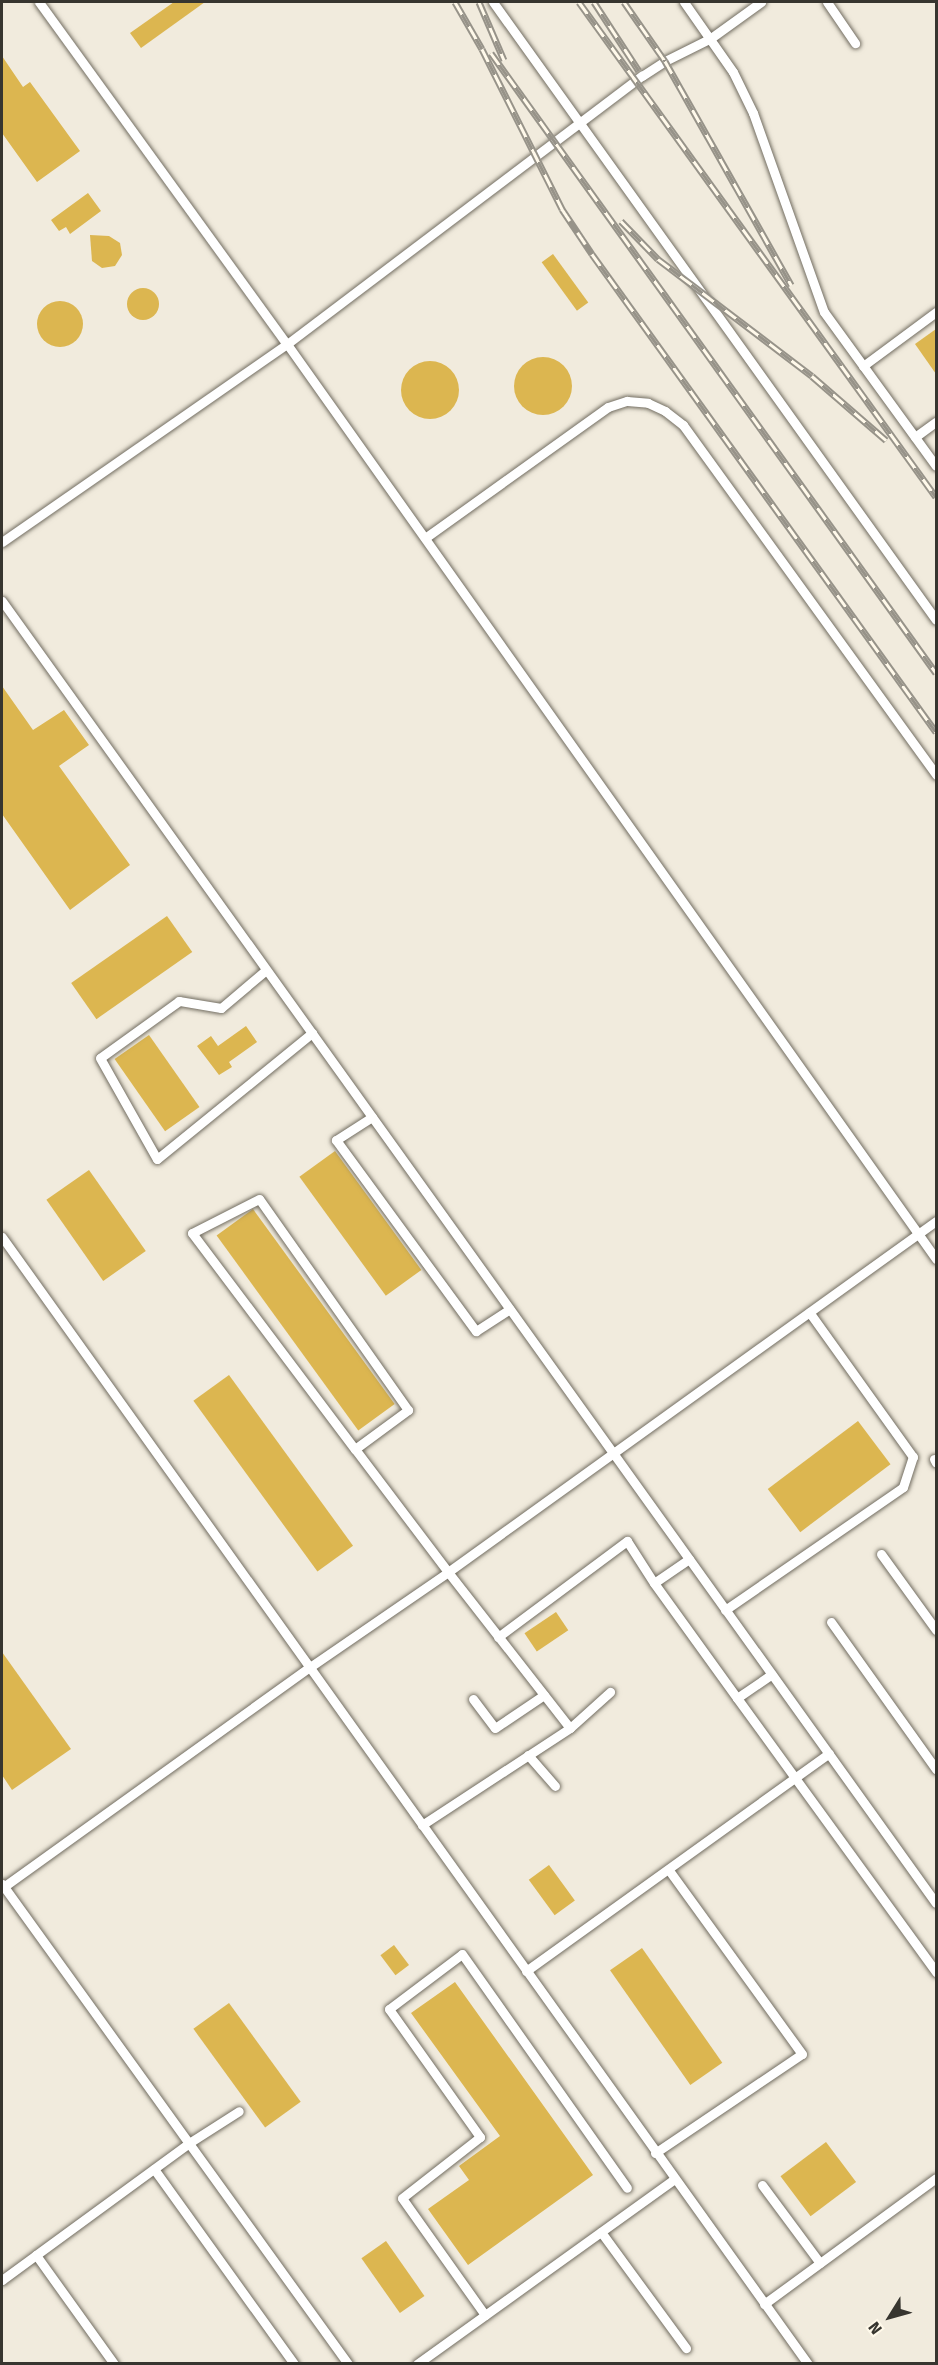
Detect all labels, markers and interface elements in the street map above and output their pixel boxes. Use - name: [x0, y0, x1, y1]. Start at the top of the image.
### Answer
- north arrow: [860, 2287, 920, 2347]
- text: N: [864, 2318, 886, 2338]

